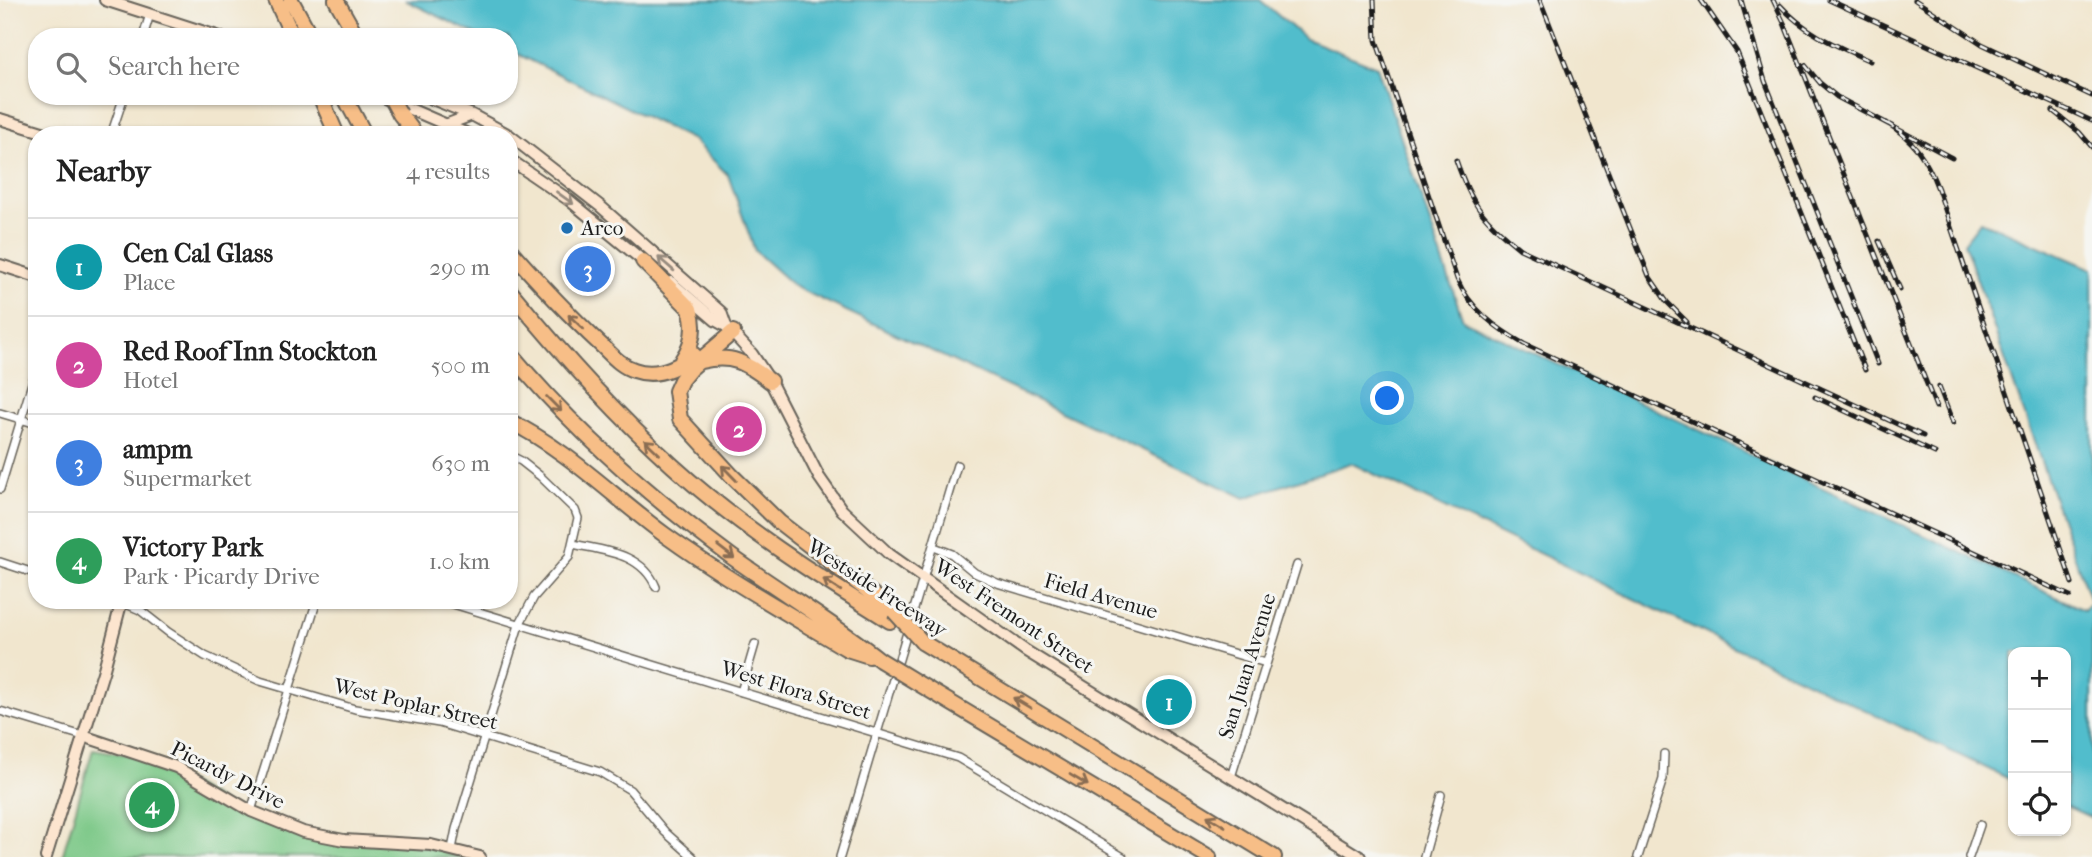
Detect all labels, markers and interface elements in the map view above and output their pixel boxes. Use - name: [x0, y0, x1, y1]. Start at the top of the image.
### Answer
- search box: [28, 28, 518, 105]
- icon: search: [52, 48, 90, 86]
- text: Search here: [108, 51, 240, 82]
- text: Nearby: [56, 154, 151, 189]
- text: 4 results: [406, 158, 490, 185]
- one-way arrow: [555, 191, 574, 205]
- place label: Arco: [580, 216, 623, 240]
- marker: Arco: [559, 220, 575, 236]
- text: Cen Cal Glass: [123, 238, 273, 269]
- pin: 3: [565, 243, 611, 295]
- text: 1: [75, 254, 83, 281]
- text: 290 m: [429, 254, 490, 281]
- one-way arrow: [657, 256, 675, 272]
- text: Place: [123, 269, 175, 296]
- one-way arrow: [568, 313, 585, 330]
- text: Red Roof Inn Stockton: [123, 336, 377, 367]
- text: 2: [73, 352, 85, 379]
- text: 500 m: [431, 352, 490, 379]
- text: Hotel: [123, 367, 178, 394]
- your location: [1370, 381, 1404, 415]
- one-way arrow: [546, 395, 563, 412]
- pin: 2: [716, 403, 762, 455]
- text: ampm: [123, 434, 192, 465]
- one-way arrow: [644, 438, 661, 455]
- text: 3: [74, 450, 84, 477]
- text: 630 m: [431, 450, 490, 477]
- text: Supermarket: [123, 465, 252, 492]
- one-way arrow: [720, 465, 737, 482]
- text: Victory Park: [123, 532, 263, 563]
- street label: Westside Freeway: [802, 533, 952, 643]
- one-way arrow: [716, 545, 735, 559]
- text: 4: [72, 548, 86, 575]
- text: 1.0 km: [429, 548, 490, 575]
- street label: West Fremont Street: [929, 553, 1099, 679]
- text: Park · Picardy Drive: [123, 563, 320, 590]
- street label: Field Avenue: [1041, 568, 1161, 624]
- one-way arrow: [823, 578, 842, 592]
- street label: San Juan Avenue: [1213, 590, 1281, 742]
- map controls: [2008, 647, 2071, 836]
- button: +: [2008, 647, 2071, 710]
- street label: West Flora Street: [717, 655, 874, 724]
- street label: West Poplar Street: [331, 673, 501, 735]
- pin: 1: [1146, 676, 1192, 728]
- one-way arrow: [1012, 696, 1032, 710]
- button: −: [2008, 710, 2071, 773]
- street label: Picardy Drive: [167, 736, 289, 814]
- one-way arrow: [1069, 773, 1089, 787]
- button: locate: [2008, 773, 2071, 836]
- pin: 4: [129, 779, 175, 831]
- one-way arrow: [1207, 814, 1227, 828]

